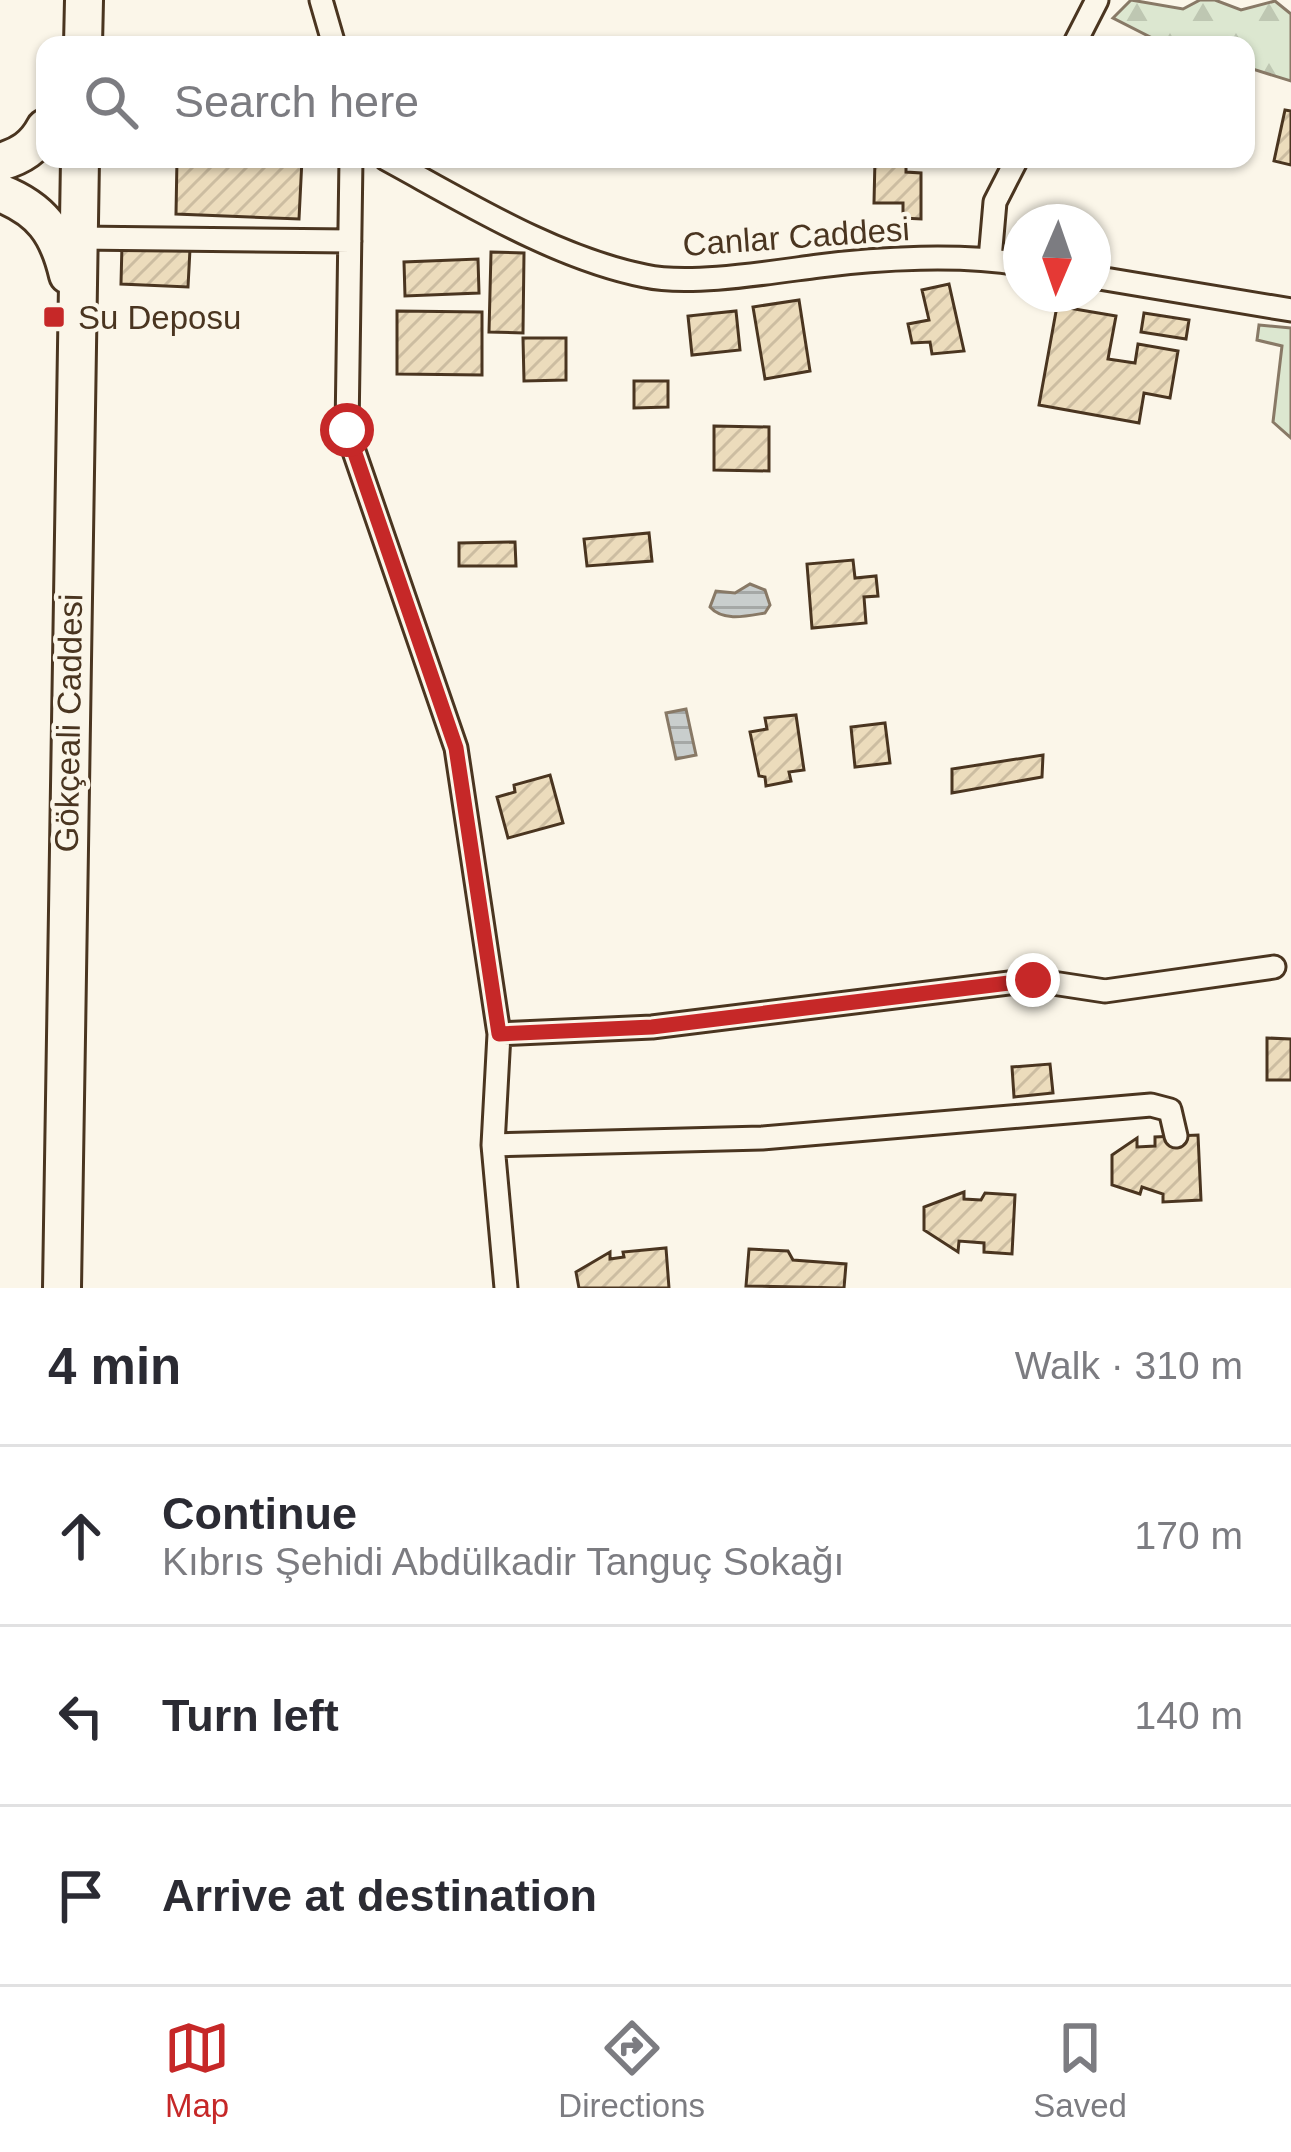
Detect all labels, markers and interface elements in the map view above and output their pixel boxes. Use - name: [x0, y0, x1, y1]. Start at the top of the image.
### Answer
- search box: [36, 36, 1255, 168]
- icon: search: [78, 69, 144, 135]
- text: Search here: [174, 76, 419, 127]
- north arrow: [1003, 204, 1111, 312]
- street label: Canlar Caddesi: [681, 210, 911, 263]
- place label: Su Deposu: [78, 299, 241, 336]
- marker: Su Deposu: [41, 304, 67, 330]
- route start: [320, 403, 374, 457]
- street label: Gökçeali Caddesi: [48, 593, 89, 853]
- route end: [1006, 953, 1060, 1007]
- text: 4 min: [48, 1338, 181, 1395]
- text: Walk · 310 m: [1015, 1344, 1243, 1387]
- text: Continue: [162, 1488, 357, 1539]
- icon: ahead: [48, 1503, 114, 1569]
- text: 170 m: [1135, 1514, 1243, 1557]
- text: Kıbrıs Şehidi Abdülkadir Tanguç Sokağı: [162, 1540, 844, 1583]
- icon: left: [48, 1683, 114, 1749]
- text: Turn left: [162, 1690, 339, 1741]
- text: 140 m: [1135, 1694, 1243, 1737]
- icon: arrive: [48, 1863, 114, 1929]
- text: Arrive at destination: [162, 1870, 597, 1921]
- tab: Map: [164, 2015, 230, 2125]
- tab: Directions: [558, 2015, 705, 2125]
- tab: Saved: [1033, 2015, 1127, 2125]

